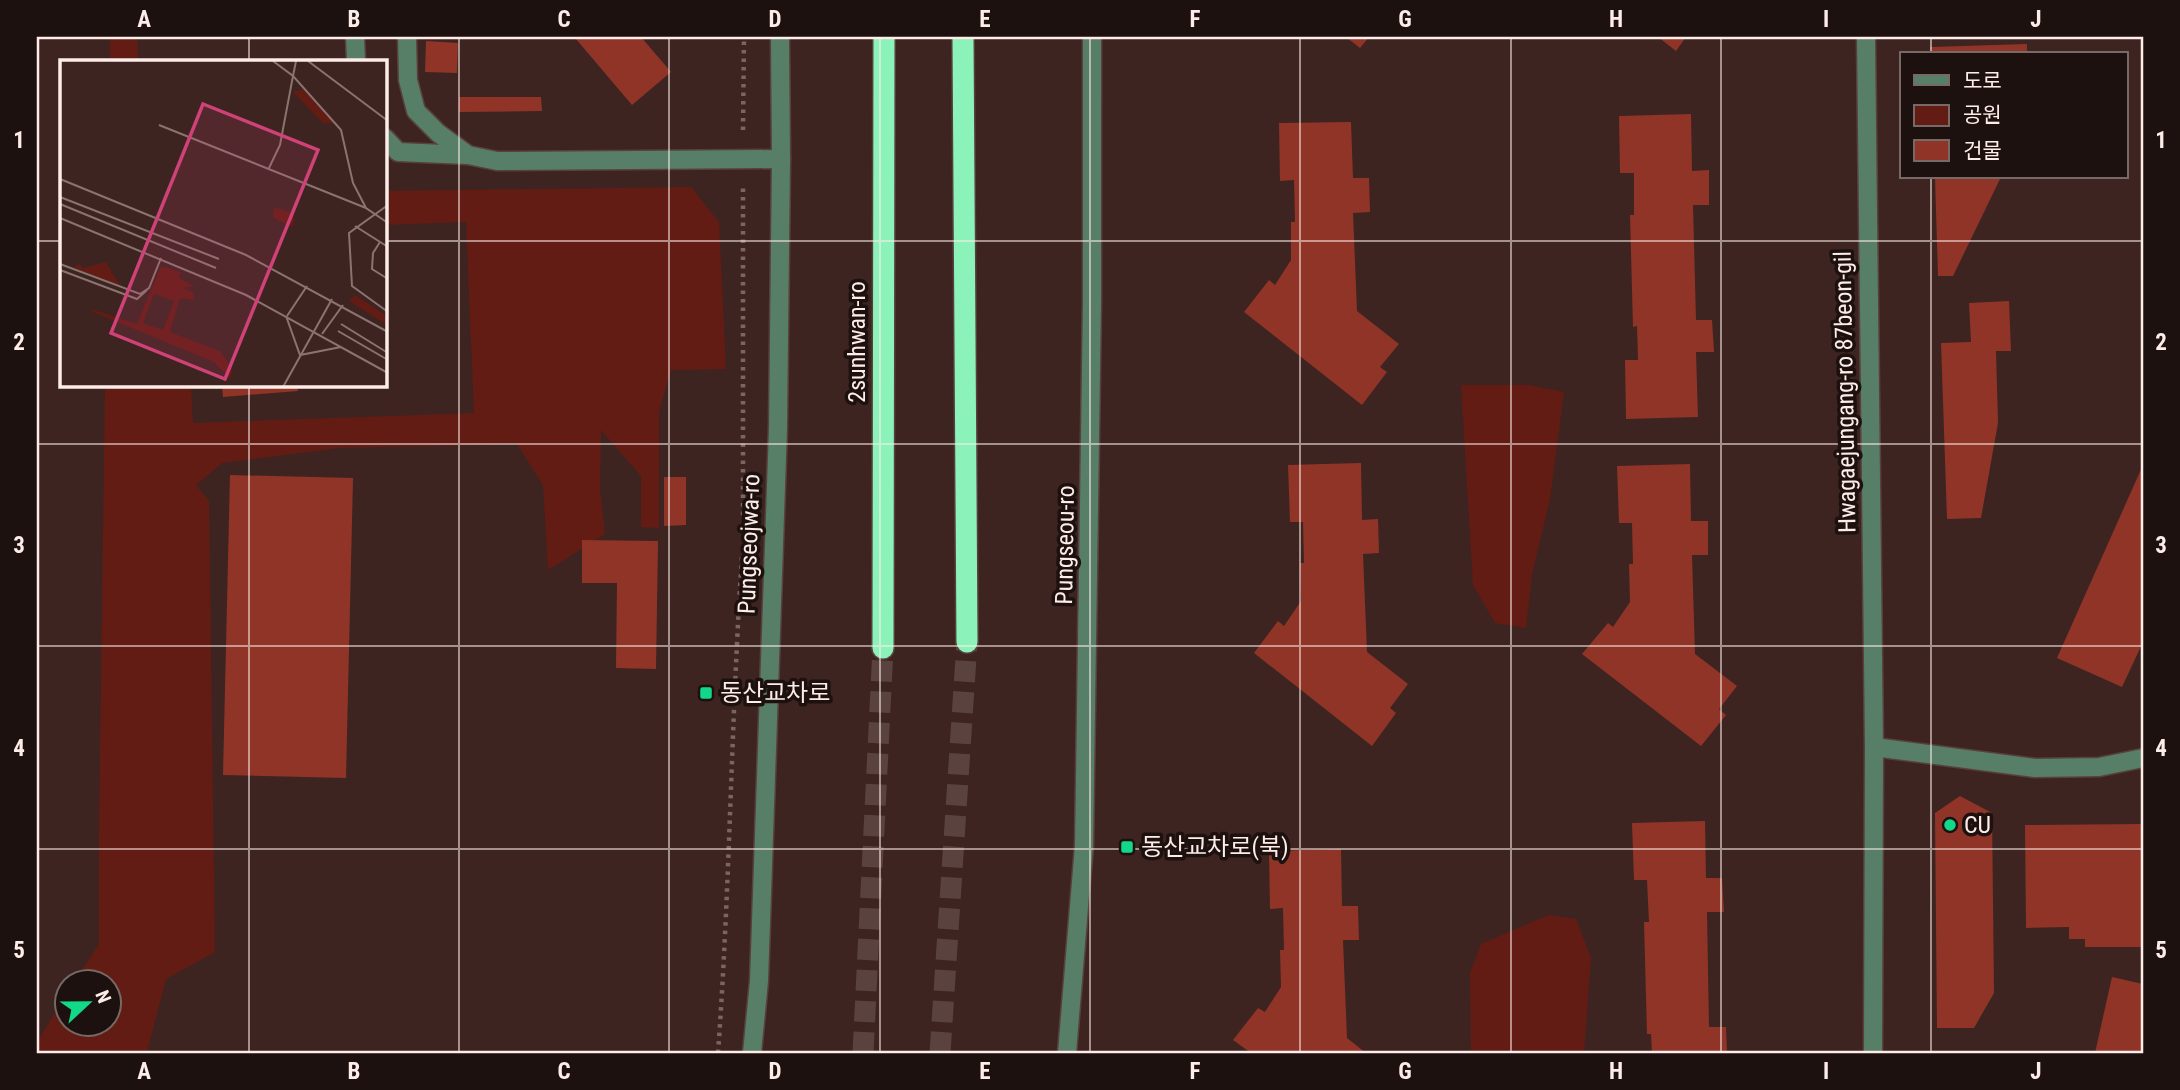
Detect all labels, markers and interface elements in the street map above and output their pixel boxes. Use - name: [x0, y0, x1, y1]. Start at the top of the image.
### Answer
- text: A: [137, 6, 151, 33]
- text: B: [348, 6, 360, 33]
- text: C: [557, 6, 571, 33]
- text: D: [769, 6, 782, 33]
- text: E: [979, 6, 991, 33]
- text: F: [1190, 6, 1201, 33]
- text: G: [1398, 6, 1412, 33]
- text: H: [1609, 6, 1623, 33]
- text: I: [1823, 6, 1829, 33]
- text: J: [2030, 6, 2042, 33]
- legend: [1900, 52, 2128, 178]
- inset map: [60, 60, 387, 387]
- text: 도로: [1963, 69, 2002, 93]
- text: 공원: [1963, 103, 2002, 127]
- text: 1: [13, 127, 25, 154]
- text: 1: [2155, 127, 2167, 154]
- text: 건물: [1963, 139, 2002, 163]
- street label: Hwagaejungang-ro 87beon-gil: [1829, 251, 1861, 533]
- street label: 2sunhwan-ro: [843, 281, 871, 403]
- text: 2: [13, 329, 25, 356]
- text: 2: [2155, 329, 2167, 356]
- street label: Pungseojwa-ro: [733, 473, 765, 615]
- street label: Pungseou-ro: [1050, 485, 1080, 605]
- text: 3: [13, 532, 25, 559]
- text: 3: [2155, 532, 2167, 559]
- place label: 동산교차로: [720, 679, 830, 707]
- marker: 동산교차로: [698, 685, 714, 701]
- text: 4: [13, 735, 25, 762]
- text: 4: [2155, 735, 2167, 762]
- place label: CU: [1964, 811, 1991, 839]
- marker: CU: [1942, 817, 1958, 833]
- place label: 동산교차로(북): [1141, 833, 1289, 861]
- marker: 동산교차로(북): [1119, 839, 1135, 855]
- text: 5: [13, 937, 25, 964]
- text: 5: [2155, 937, 2167, 964]
- north arrow: [52, 968, 122, 1038]
- text: N: [90, 987, 116, 1007]
- text: A: [137, 1058, 151, 1085]
- text: B: [348, 1058, 360, 1085]
- text: C: [557, 1058, 571, 1085]
- text: D: [769, 1058, 782, 1085]
- text: E: [979, 1058, 991, 1085]
- text: F: [1190, 1058, 1201, 1085]
- text: G: [1398, 1058, 1412, 1085]
- text: H: [1609, 1058, 1623, 1085]
- text: I: [1823, 1058, 1829, 1085]
- text: J: [2030, 1058, 2042, 1085]

